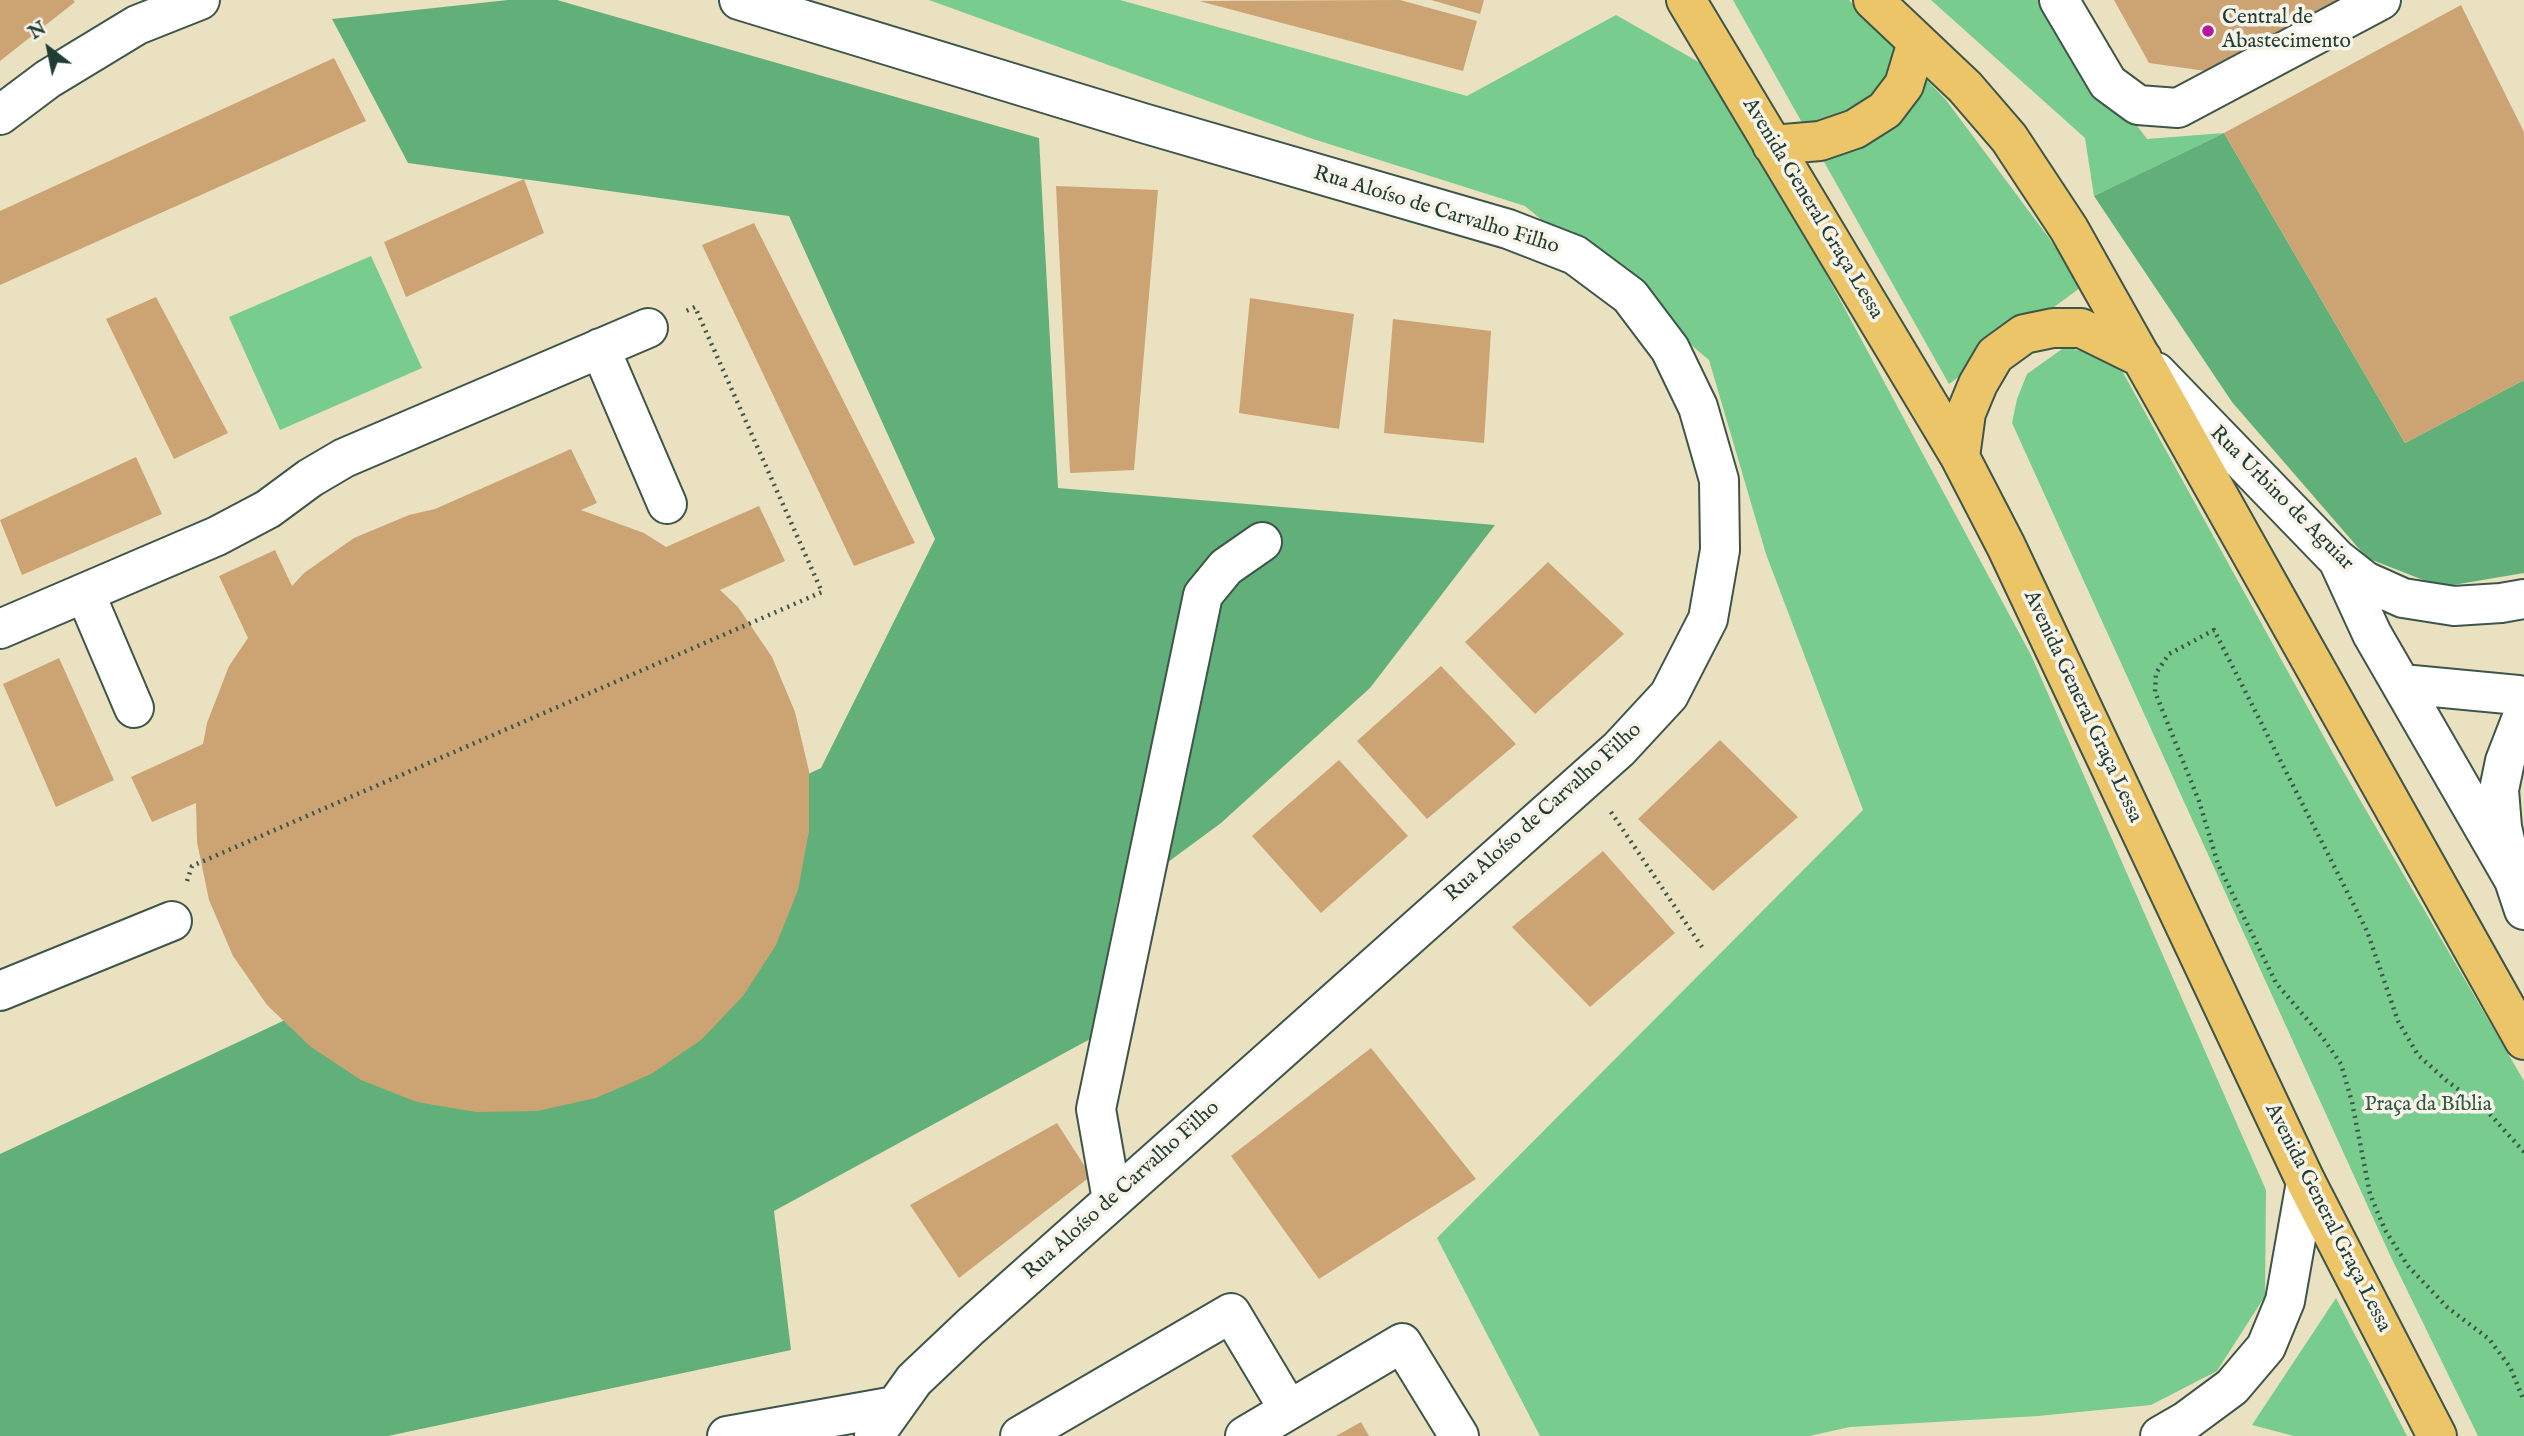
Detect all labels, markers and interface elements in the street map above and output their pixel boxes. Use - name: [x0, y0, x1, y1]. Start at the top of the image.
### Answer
- place label: Central de Abastecimento: [2222, 6, 2351, 56]
- north arrow: [14, 14, 84, 84]
- text: N: [25, 17, 51, 46]
- marker: Central de Abastecimento: [2200, 23, 2216, 39]
- street label: Avenida General Graça Lessa: [1736, 94, 1888, 324]
- street label: Rua Aloíso de Carvalho Filho: [1310, 162, 1562, 260]
- street label: Rua Urbino de Aguiar: [2204, 422, 2358, 576]
- street label: Avenida General Graça Lessa: [2017, 587, 2147, 827]
- street label: Rua Aloíso de Carvalho Filho: [1441, 718, 1647, 908]
- park label: Praça da Bíblia: [2364, 1093, 2492, 1119]
- street label: Rua Aloíso de Carvalho Filho: [1019, 1096, 1225, 1286]
- street label: Avenida General Graça Lessa: [2258, 1099, 2396, 1337]

